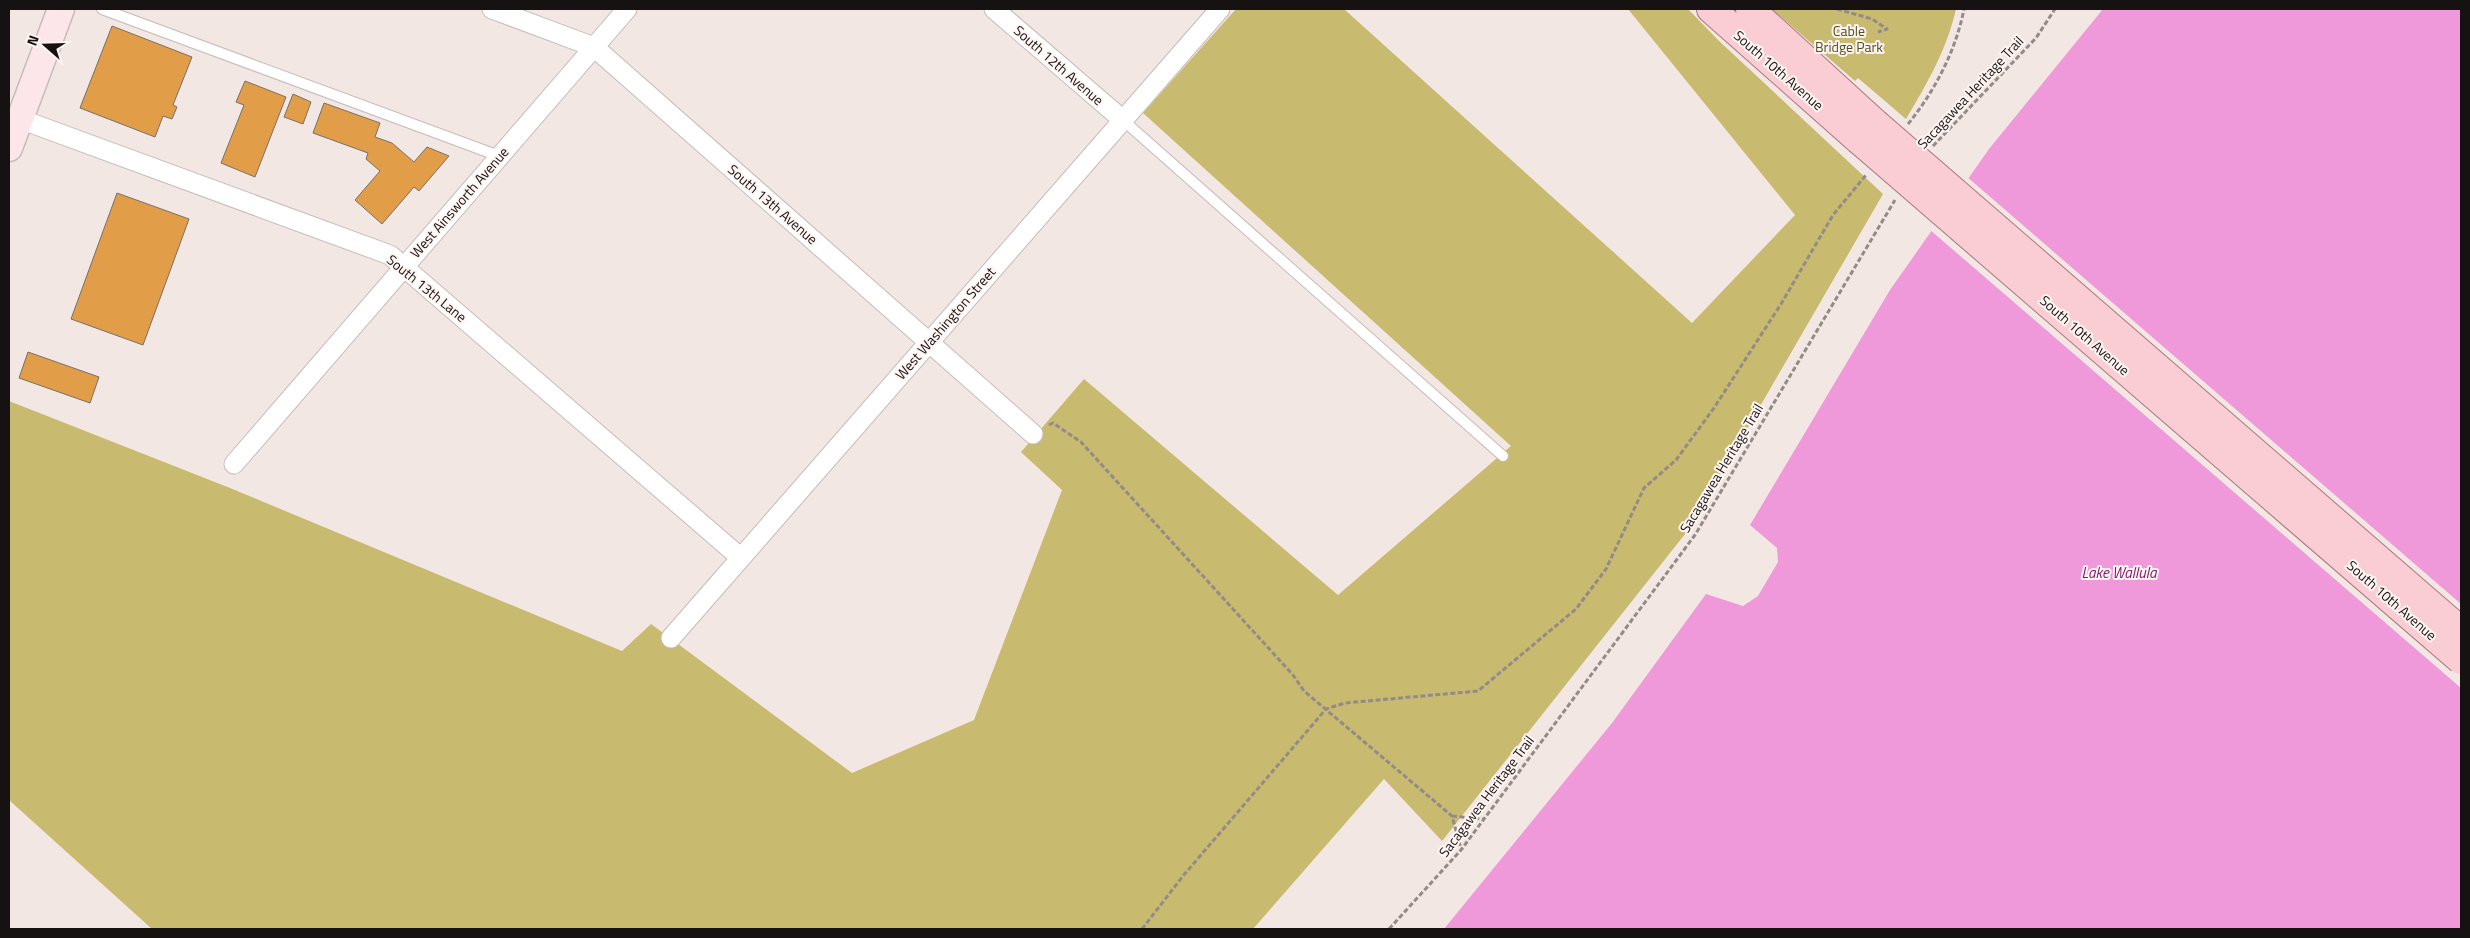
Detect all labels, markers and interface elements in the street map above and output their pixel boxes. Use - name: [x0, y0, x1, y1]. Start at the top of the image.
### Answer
- north arrow: [20, 20, 70, 70]
- street label: South 12th Avenue: [1009, 20, 1109, 110]
- park label: Cable Bridge Park: [1815, 20, 1883, 57]
- street label: South 10th Avenue: [1729, 25, 1829, 115]
- street label: Sacagawea Heritage Trail: [1912, 31, 2028, 153]
- text: N: [21, 32, 44, 49]
- street label: West Ainsworth Avenue: [405, 142, 513, 262]
- street label: South 13th Avenue: [723, 159, 823, 249]
- street label: South 13th Lane: [383, 249, 471, 327]
- street label: West Washington Street: [890, 262, 1000, 384]
- street label: South 10th Avenue: [2035, 290, 2135, 380]
- street label: Sacagawea Heritage Trail: [1674, 399, 1768, 537]
- street label: South 10th Avenue: [2342, 555, 2442, 645]
- water label: Lake Wallula: [2082, 561, 2158, 584]
- street label: Sacagawea Heritage Trail: [1433, 731, 1539, 861]

